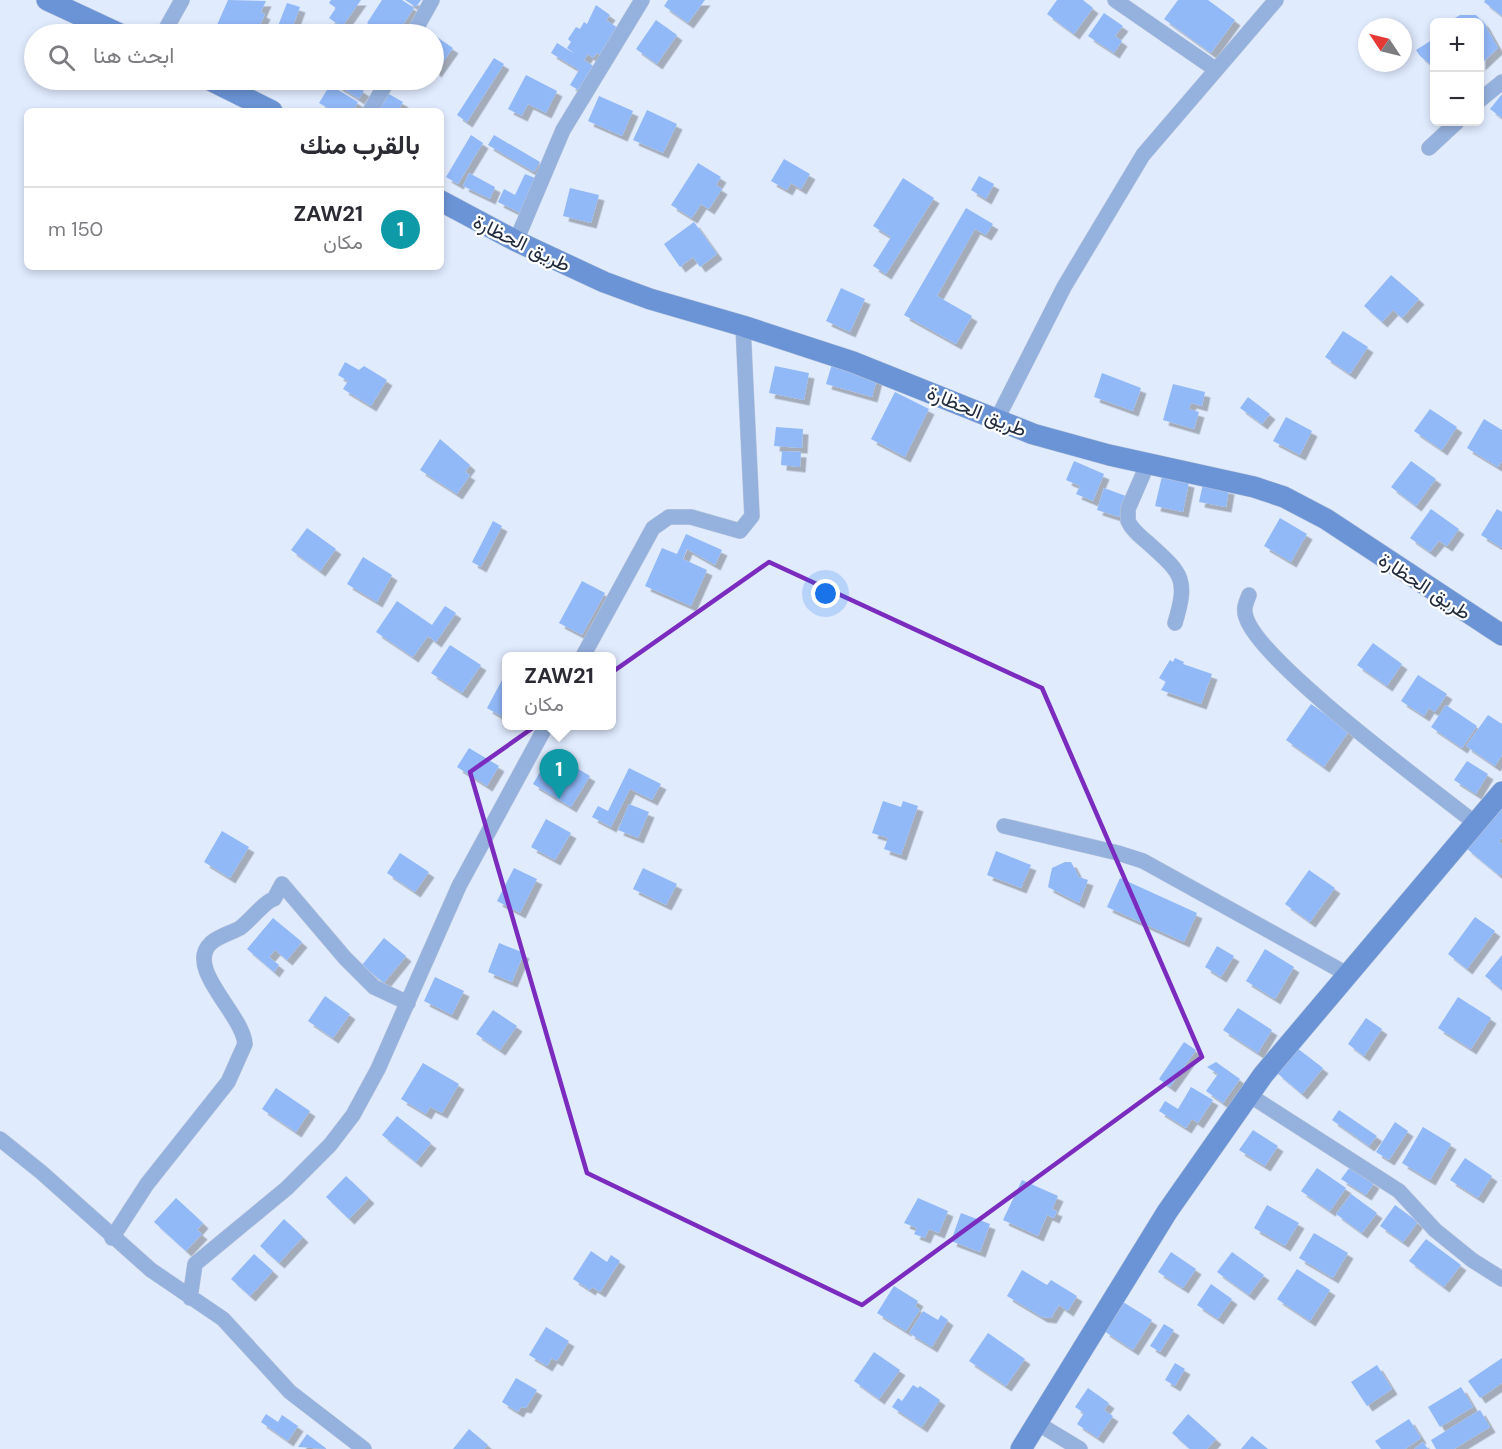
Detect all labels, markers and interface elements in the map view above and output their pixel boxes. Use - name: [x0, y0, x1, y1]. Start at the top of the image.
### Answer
- north arrow: [1358, 18, 1412, 72]
- map controls: [1430, 18, 1484, 126]
- button: +: [1430, 18, 1484, 72]
- search box: [24, 24, 444, 90]
- icon: search: [45, 41, 78, 74]
- text: ابحث هنا: [93, 41, 174, 70]
- button: −: [1430, 72, 1484, 126]
- text: بالقرب منك: [300, 128, 420, 162]
- text: ZAW21: [293, 199, 363, 228]
- street label: طريق الحظارة: [469, 208, 575, 278]
- text: 150 m: [48, 216, 103, 242]
- text: 1: [397, 216, 404, 242]
- text: مكان: [323, 229, 363, 255]
- street label: طريق الحظارة: [923, 379, 1031, 443]
- street label: طريق الحظارة: [1374, 546, 1476, 626]
- your location: [811, 579, 840, 608]
- popup: [502, 652, 616, 730]
- text: ZAW21: [524, 661, 594, 690]
- text: مكان: [524, 691, 564, 717]
- pin: 1: [540, 750, 578, 799]

